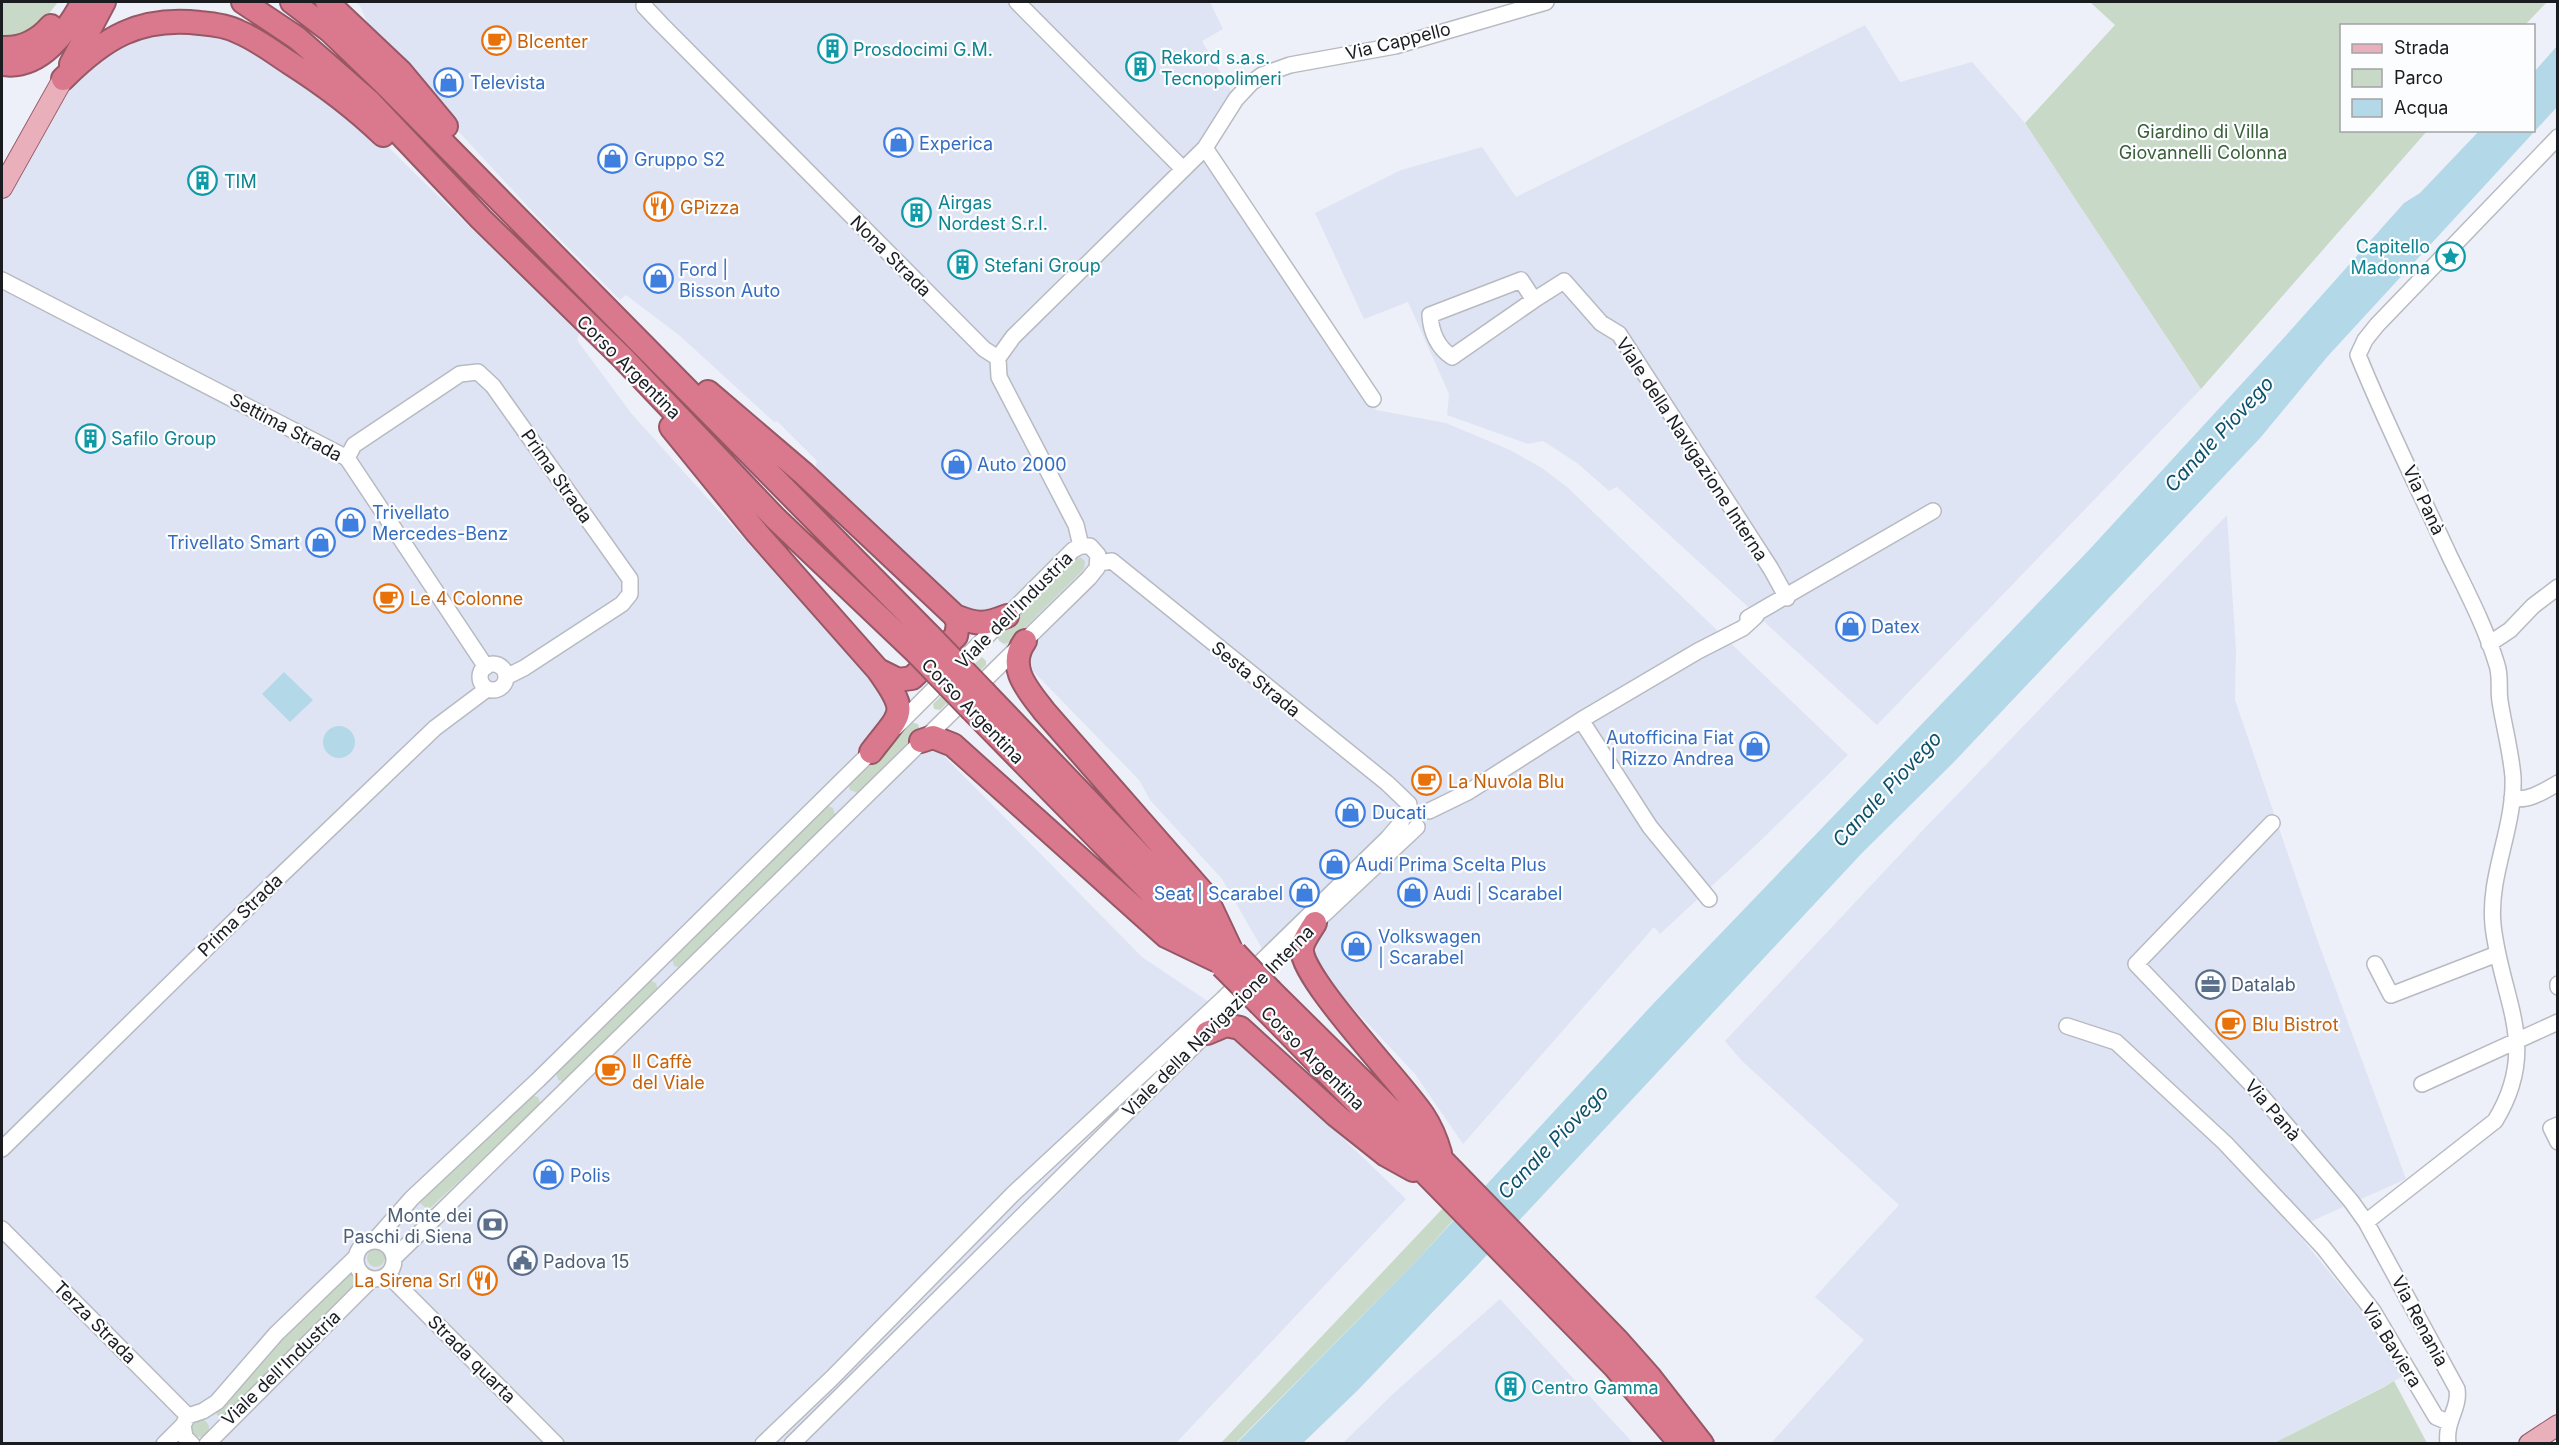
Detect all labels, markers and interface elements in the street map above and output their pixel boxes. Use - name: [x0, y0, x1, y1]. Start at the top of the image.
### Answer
- street label: Via Cappello: [1343, 18, 1453, 64]
- legend: [2340, 24, 2535, 132]
- cafe icon: BIcenter: [480, 25, 512, 57]
- place label: BIcenter: [517, 31, 588, 52]
- building icon: Prosdocimi G.M.: [816, 33, 848, 65]
- text: Strada: [2394, 37, 2449, 58]
- place label: Prosdocimi G.M.: [853, 39, 993, 60]
- place label: Rekord s.a.s. Tecnopolimeri: [1161, 47, 1282, 89]
- building icon: Rekord s.a.s. Tecnopolimeri: [1124, 51, 1156, 83]
- shop icon: Televista: [433, 66, 465, 98]
- text: Parco: [2394, 67, 2443, 88]
- place label: Televista: [470, 72, 545, 93]
- text: Acqua: [2394, 97, 2448, 118]
- park label: Giardino di Villa Giovannelli Colonna: [2119, 121, 2287, 163]
- shop icon: Experica: [882, 127, 914, 159]
- place label: Experica: [919, 133, 993, 154]
- shop icon: Gruppo S2: [597, 143, 629, 175]
- place label: Gruppo S2: [634, 149, 725, 170]
- building icon: TIM: [187, 165, 219, 197]
- place label: TIM: [224, 171, 257, 192]
- restaurant icon: GPizza: [643, 191, 675, 223]
- place label: Airgas Nordest S.r.l.: [938, 192, 1048, 234]
- building icon: Airgas Nordest S.r.l.: [901, 196, 933, 228]
- place label: GPizza: [680, 197, 739, 218]
- street label: Nona Strada: [846, 211, 936, 301]
- place label: Capitello Madonna: [2350, 236, 2430, 278]
- place icon: Capitello Madonna: [2435, 240, 2467, 272]
- building icon: Stefani Group: [947, 249, 979, 281]
- place label: Stefani Group: [984, 255, 1101, 276]
- place label: Ford | Bisson Auto: [679, 258, 780, 301]
- shop icon: Ford | Bisson Auto: [642, 263, 674, 295]
- street label: Corso Argentina: [573, 311, 685, 423]
- street label: Viale della Navigazione Interna: [1612, 333, 1772, 565]
- water label: Canale Piovego: [2159, 371, 2279, 497]
- street label: Settima Strada: [226, 389, 346, 465]
- building icon: Safilo Group: [74, 422, 106, 454]
- street label: Prima Strada: [517, 425, 597, 527]
- place label: Safilo Group: [111, 428, 216, 449]
- shop icon: Auto 2000: [940, 448, 972, 480]
- place label: Auto 2000: [977, 454, 1067, 475]
- street label: Via Panà: [2399, 462, 2449, 538]
- place label: Trivellato Mercedes-Benz: [372, 502, 508, 544]
- shop icon: Trivellato Mercedes-Benz: [335, 506, 367, 538]
- shop icon: Trivellato Smart: [305, 526, 337, 558]
- place label: Trivellato Smart: [167, 532, 300, 553]
- street label: Viale dell'Industria: [951, 547, 1077, 673]
- cafe icon: Le 4 Colonne: [373, 582, 405, 614]
- place label: Le 4 Colonne: [410, 588, 523, 609]
- shop icon: Datex: [1834, 610, 1866, 642]
- place label: Datex: [1871, 616, 1920, 637]
- street label: Sesta Strada: [1207, 637, 1305, 721]
- street label: Corso Argentina: [917, 654, 1029, 768]
- water label: Canale Piovego: [1827, 726, 1947, 852]
- place label: Autofficina Fiat | Rizzo Andrea: [1606, 727, 1734, 769]
- shop icon: Autofficina Fiat | Rizzo Andrea: [1739, 731, 1771, 763]
- cafe icon: La Nuvola Blu: [1411, 765, 1443, 797]
- place label: La Nuvola Blu: [1448, 771, 1564, 792]
- shop icon: Ducati: [1335, 796, 1367, 828]
- place label: Ducati: [1372, 802, 1426, 823]
- shop icon: Audi Prima Scelta Plus: [1318, 848, 1350, 880]
- place label: Audi Prima Scelta Plus: [1355, 854, 1546, 875]
- street label: Prima Strada: [193, 869, 287, 961]
- shop icon: Seat | Scarabel: [1288, 877, 1320, 909]
- shop icon: Audi | Scarabel: [1396, 877, 1428, 909]
- place label: Seat | Scarabel: [1154, 882, 1283, 904]
- place label: Audi | Scarabel: [1433, 882, 1562, 904]
- street label: Viale della Navigazione Interna: [1118, 921, 1318, 1121]
- place label: Volkswagen | Scarabel: [1378, 926, 1481, 968]
- shop icon: Volkswagen | Scarabel: [1341, 930, 1373, 962]
- office icon: Datalab: [2194, 968, 2226, 1000]
- place label: Datalab: [2231, 974, 2296, 995]
- street label: Corso Argentina: [1257, 1002, 1369, 1114]
- cafe icon: Blu Bistrot: [2215, 1008, 2247, 1040]
- place label: Blu Bistrot: [2252, 1014, 2339, 1035]
- place label: Il Caffè del Viale: [632, 1051, 705, 1093]
- cafe icon: Il Caffè del Viale: [595, 1055, 627, 1087]
- street label: Via Panà: [2241, 1075, 2305, 1145]
- water label: Canale Piovego: [1493, 1080, 1613, 1204]
- shop icon: Polis: [533, 1159, 565, 1191]
- place label: Polis: [570, 1165, 610, 1186]
- place label: Monte dei Paschi di Siena: [343, 1205, 472, 1247]
- bank icon: Monte dei Paschi di Siena: [477, 1209, 509, 1241]
- public building icon: Padova 15: [506, 1245, 538, 1277]
- place label: Padova 15: [543, 1251, 630, 1272]
- restaurant icon: La Sirena Srl: [466, 1264, 498, 1296]
- place label: La Sirena Srl: [354, 1270, 461, 1291]
- street label: Via Renania: [2387, 1272, 2453, 1370]
- street label: Terza Strada: [49, 1276, 141, 1368]
- street label: Via Baviera: [2358, 1299, 2426, 1391]
- street label: Viale dell'Industria: [217, 1306, 345, 1430]
- street label: Strada quarta: [424, 1311, 520, 1407]
- building icon: Centro Gamma: [1494, 1371, 1526, 1403]
- place label: Centro Gamma: [1531, 1377, 1659, 1398]

